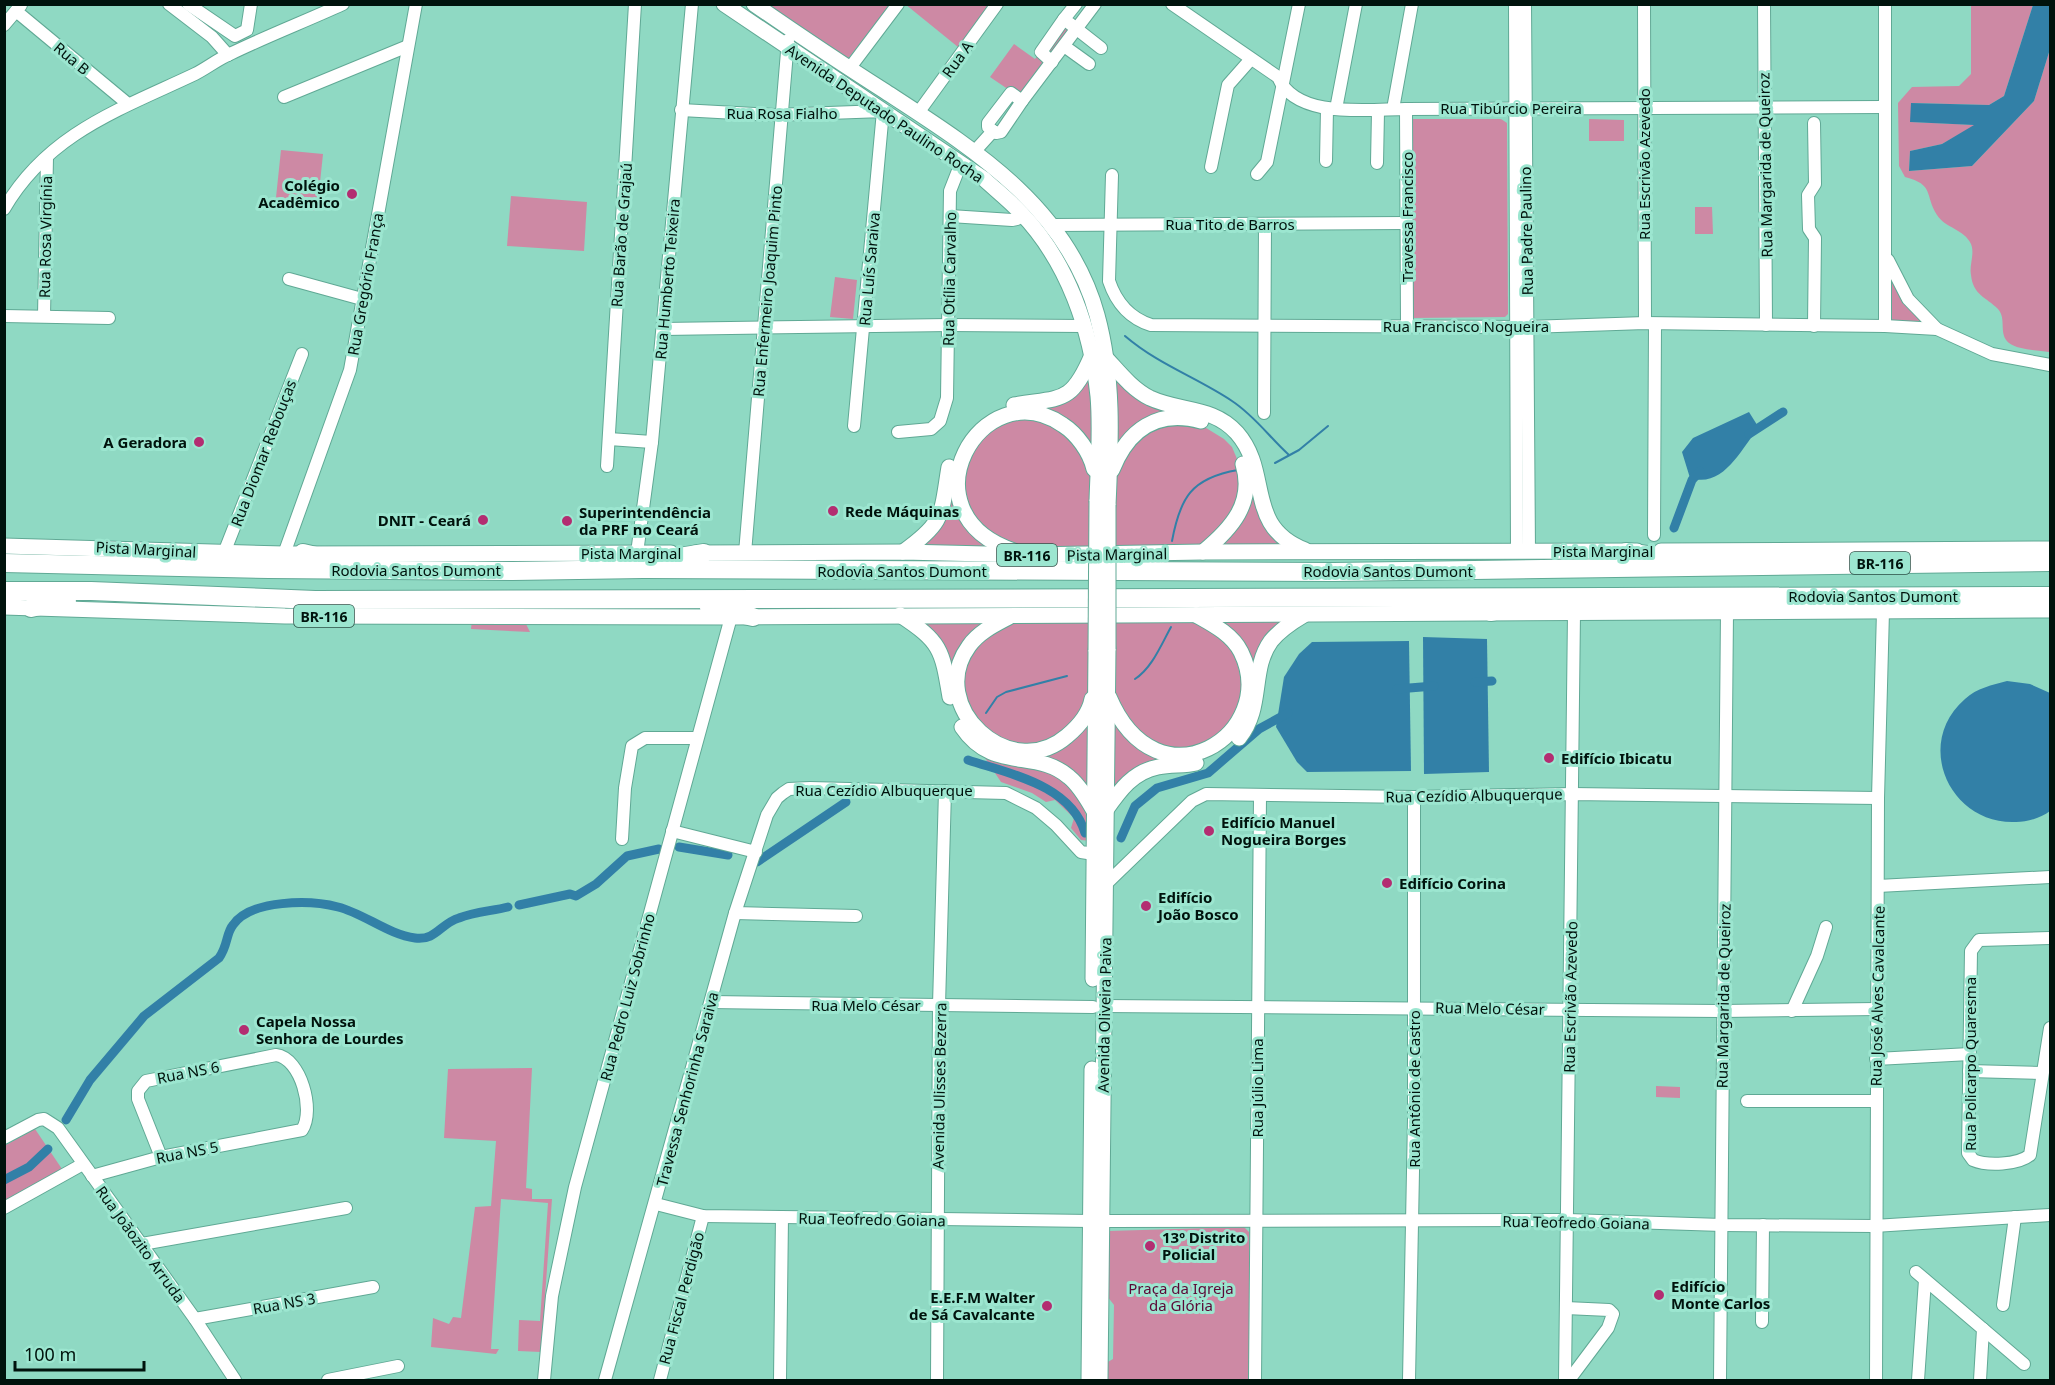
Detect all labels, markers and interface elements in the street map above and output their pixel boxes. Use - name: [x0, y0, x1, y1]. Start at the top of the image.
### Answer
- street label: Rua A: [937, 36, 977, 81]
- street label: Rua B: [50, 37, 94, 79]
- street label: Avenida Deputado Paulino Rocha: [782, 39, 988, 187]
- street label: Rua Margarida de Queiroz: [1753, 72, 1777, 258]
- street label: Rua Escrivão Azevedo: [1634, 88, 1654, 240]
- street label: Rua Tibúrcio Pereira: [1440, 98, 1582, 118]
- street label: Rua Rosa Fialho: [726, 103, 838, 123]
- street label: Travessa Francisco: [1397, 152, 1417, 282]
- street label: Rua Barão de Grajaú: [606, 162, 636, 308]
- street label: Rua Padre Paulino: [1515, 166, 1537, 296]
- place label: Colégio Acadêmico: [258, 175, 340, 212]
- street label: Rua Rosa Virgínia: [34, 176, 56, 298]
- street label: Rua Enfermeiro Joaquim Pinto: [748, 184, 786, 398]
- marker: Colégio Acadêmico: [345, 187, 359, 201]
- street label: Rua Humberto Teixeira: [650, 198, 684, 360]
- street label: Rua Gregório França: [343, 211, 387, 357]
- street label: Rua Luís Saraiva: [854, 211, 884, 327]
- street label: Rua Otília Carvalho: [938, 212, 960, 346]
- street label: Rua Tito de Barros: [1165, 214, 1295, 234]
- street label: Rua Francisco Nogueira: [1383, 316, 1549, 336]
- street label: Rua Diomar Rebouças: [226, 377, 300, 529]
- place label: A Geradora: [103, 432, 187, 452]
- marker: A Geradora: [192, 435, 206, 449]
- place label: Rede Máquinas: [845, 501, 959, 521]
- place label: Superintendência da PRF no Ceará: [579, 502, 711, 539]
- marker: Rede Máquinas: [826, 504, 840, 518]
- place label: DNIT - Ceará: [378, 510, 471, 530]
- marker: DNIT - Ceará: [476, 513, 490, 527]
- marker: Superintendência da PRF no Ceará: [560, 514, 574, 528]
- street label: Pista Marginal: [95, 536, 197, 562]
- street label: Pista Marginal: [1553, 541, 1653, 561]
- street label: Pista Marginal: [581, 543, 681, 563]
- street label: Pista Marginal: [1067, 543, 1167, 565]
- road number: BR-116: [997, 544, 1057, 566]
- road number: BR-116: [1850, 552, 1910, 574]
- street label: Rodovia Santos Dumont: [331, 560, 501, 580]
- street label: Rodovia Santos Dumont: [817, 561, 987, 581]
- street label: Rodovia Santos Dumont: [1303, 561, 1473, 581]
- street label: Rodovia Santos Dumont: [1788, 586, 1958, 606]
- road number: BR-116: [294, 605, 354, 627]
- place label: Edifício Ibicatu: [1561, 748, 1672, 768]
- marker: Edifício Ibicatu: [1542, 751, 1556, 765]
- street label: Rua Cezídio Albuquerque: [795, 780, 973, 800]
- street label: Rua Cezídio Albuquerque: [1385, 783, 1563, 807]
- place label: Edifício Manuel Nogueira Borges: [1221, 812, 1346, 849]
- marker: Edifício Manuel Nogueira Borges: [1202, 824, 1216, 838]
- place label: Edifício Corina: [1399, 873, 1506, 893]
- marker: Edifício Corina: [1380, 876, 1394, 890]
- place label: Edifício João Bosco: [1156, 887, 1239, 924]
- marker: Edifício João Bosco: [1139, 899, 1153, 913]
- street label: Rua Margarida de Queiroz: [1711, 903, 1735, 1089]
- street label: Rua José Alves Cavalcante: [1865, 905, 1889, 1087]
- street label: Rua Pedro Luiz Sobrinho: [595, 911, 659, 1083]
- street label: Rua Escrivão Azevedo: [1559, 921, 1581, 1073]
- street label: Avenida Oliveira Paiva: [1093, 937, 1115, 1093]
- street label: Rua Policarpo Quaresma: [1960, 977, 1980, 1151]
- street label: Travessa Senhorinha Saraiva: [651, 989, 723, 1189]
- street label: Rua Melo César: [811, 995, 921, 1015]
- street label: Rua Melo César: [1435, 997, 1545, 1019]
- street label: Avenida Ulisses Bezerra: [928, 1002, 950, 1170]
- street label: Rua Antônio de Castro: [1404, 1010, 1424, 1168]
- place label: Capela Nossa Senhora de Lourdes: [256, 1011, 404, 1048]
- marker: Capela Nossa Senhora de Lourdes: [237, 1023, 251, 1037]
- street label: Rua Júlio Lima: [1247, 1038, 1267, 1138]
- street label: Rua NS 6: [155, 1056, 221, 1088]
- street label: Rua NS 5: [154, 1136, 220, 1168]
- street label: Rua Joãozito Arruda: [92, 1182, 190, 1306]
- street label: Rua Teofredo Goiana: [798, 1208, 946, 1230]
- street label: Rua Teofredo Goiana: [1502, 1211, 1650, 1233]
- place label: 13º Distrito Policial: [1162, 1227, 1245, 1264]
- street label: Rua Fiscal Perdigão: [654, 1230, 708, 1366]
- marker: 13º Distrito Policial: [1143, 1239, 1157, 1253]
- place label: Edifício Monte Carlos: [1671, 1276, 1770, 1313]
- park label: Praça da Igreja da Glória: [1128, 1278, 1234, 1315]
- place label: E.E.F.M Walter de Sá Cavalcante: [909, 1287, 1035, 1324]
- street label: Rua NS 3: [251, 1288, 317, 1318]
- marker: Edifício Monte Carlos: [1652, 1288, 1666, 1302]
- marker: E.E.F.M Walter de Sá Cavalcante: [1040, 1299, 1054, 1313]
- scale bar: [15, 1334, 144, 1372]
- text: 100 m: [24, 1342, 76, 1366]

